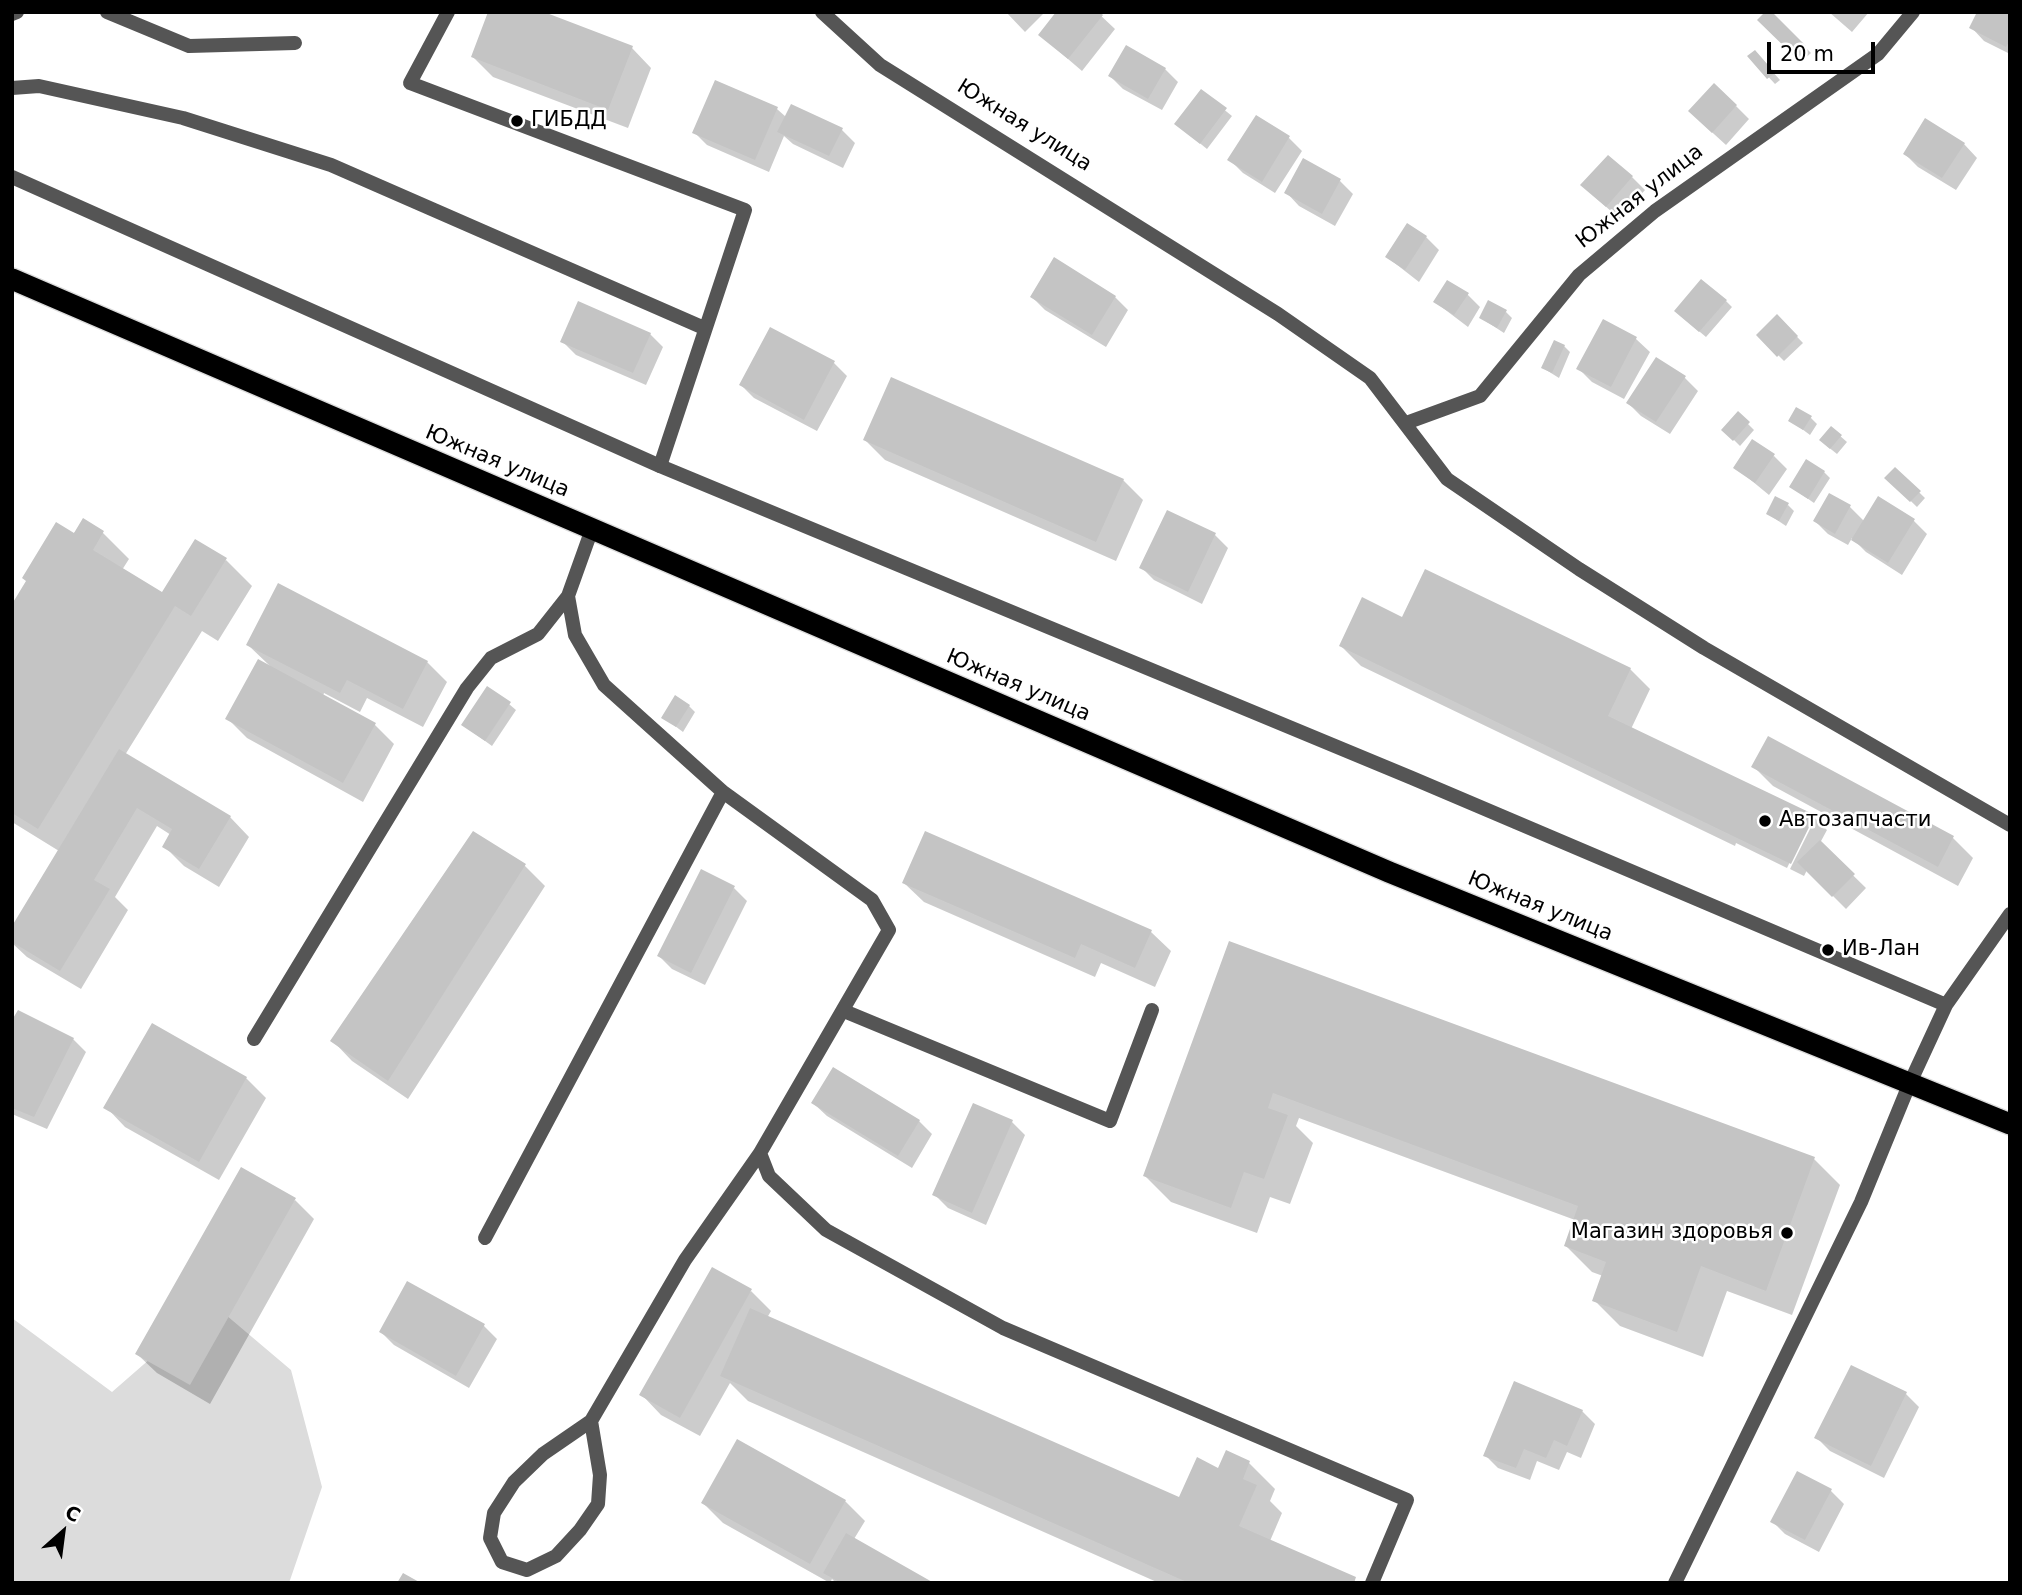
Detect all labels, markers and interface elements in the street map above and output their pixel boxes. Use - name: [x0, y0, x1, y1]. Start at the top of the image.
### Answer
- scale bar: [1770, 28, 1878, 72]
- text: 20 m: [1780, 42, 1834, 66]
- street label: Южная улица: [952, 74, 1096, 178]
- place label: ГИБДД: [531, 108, 607, 134]
- marker: ГИБДД: [509, 113, 525, 129]
- street label: Южная улица: [1572, 140, 1708, 254]
- street label: Южная улица: [421, 420, 573, 504]
- street label: Южная улица: [942, 644, 1094, 728]
- place label: Автозапчасти: [1779, 808, 1931, 834]
- marker: Автозапчасти: [1757, 813, 1773, 829]
- street label: Южная улица: [1464, 866, 1616, 948]
- place label: Ив-Лан: [1842, 937, 1920, 963]
- marker: Ив-Лан: [1820, 942, 1836, 958]
- place label: Магазин здоровья: [1571, 1220, 1773, 1246]
- marker: Магазин здоровья: [1779, 1225, 1795, 1241]
- north arrow: [28, 1497, 98, 1567]
- text: С: [62, 1500, 84, 1526]

